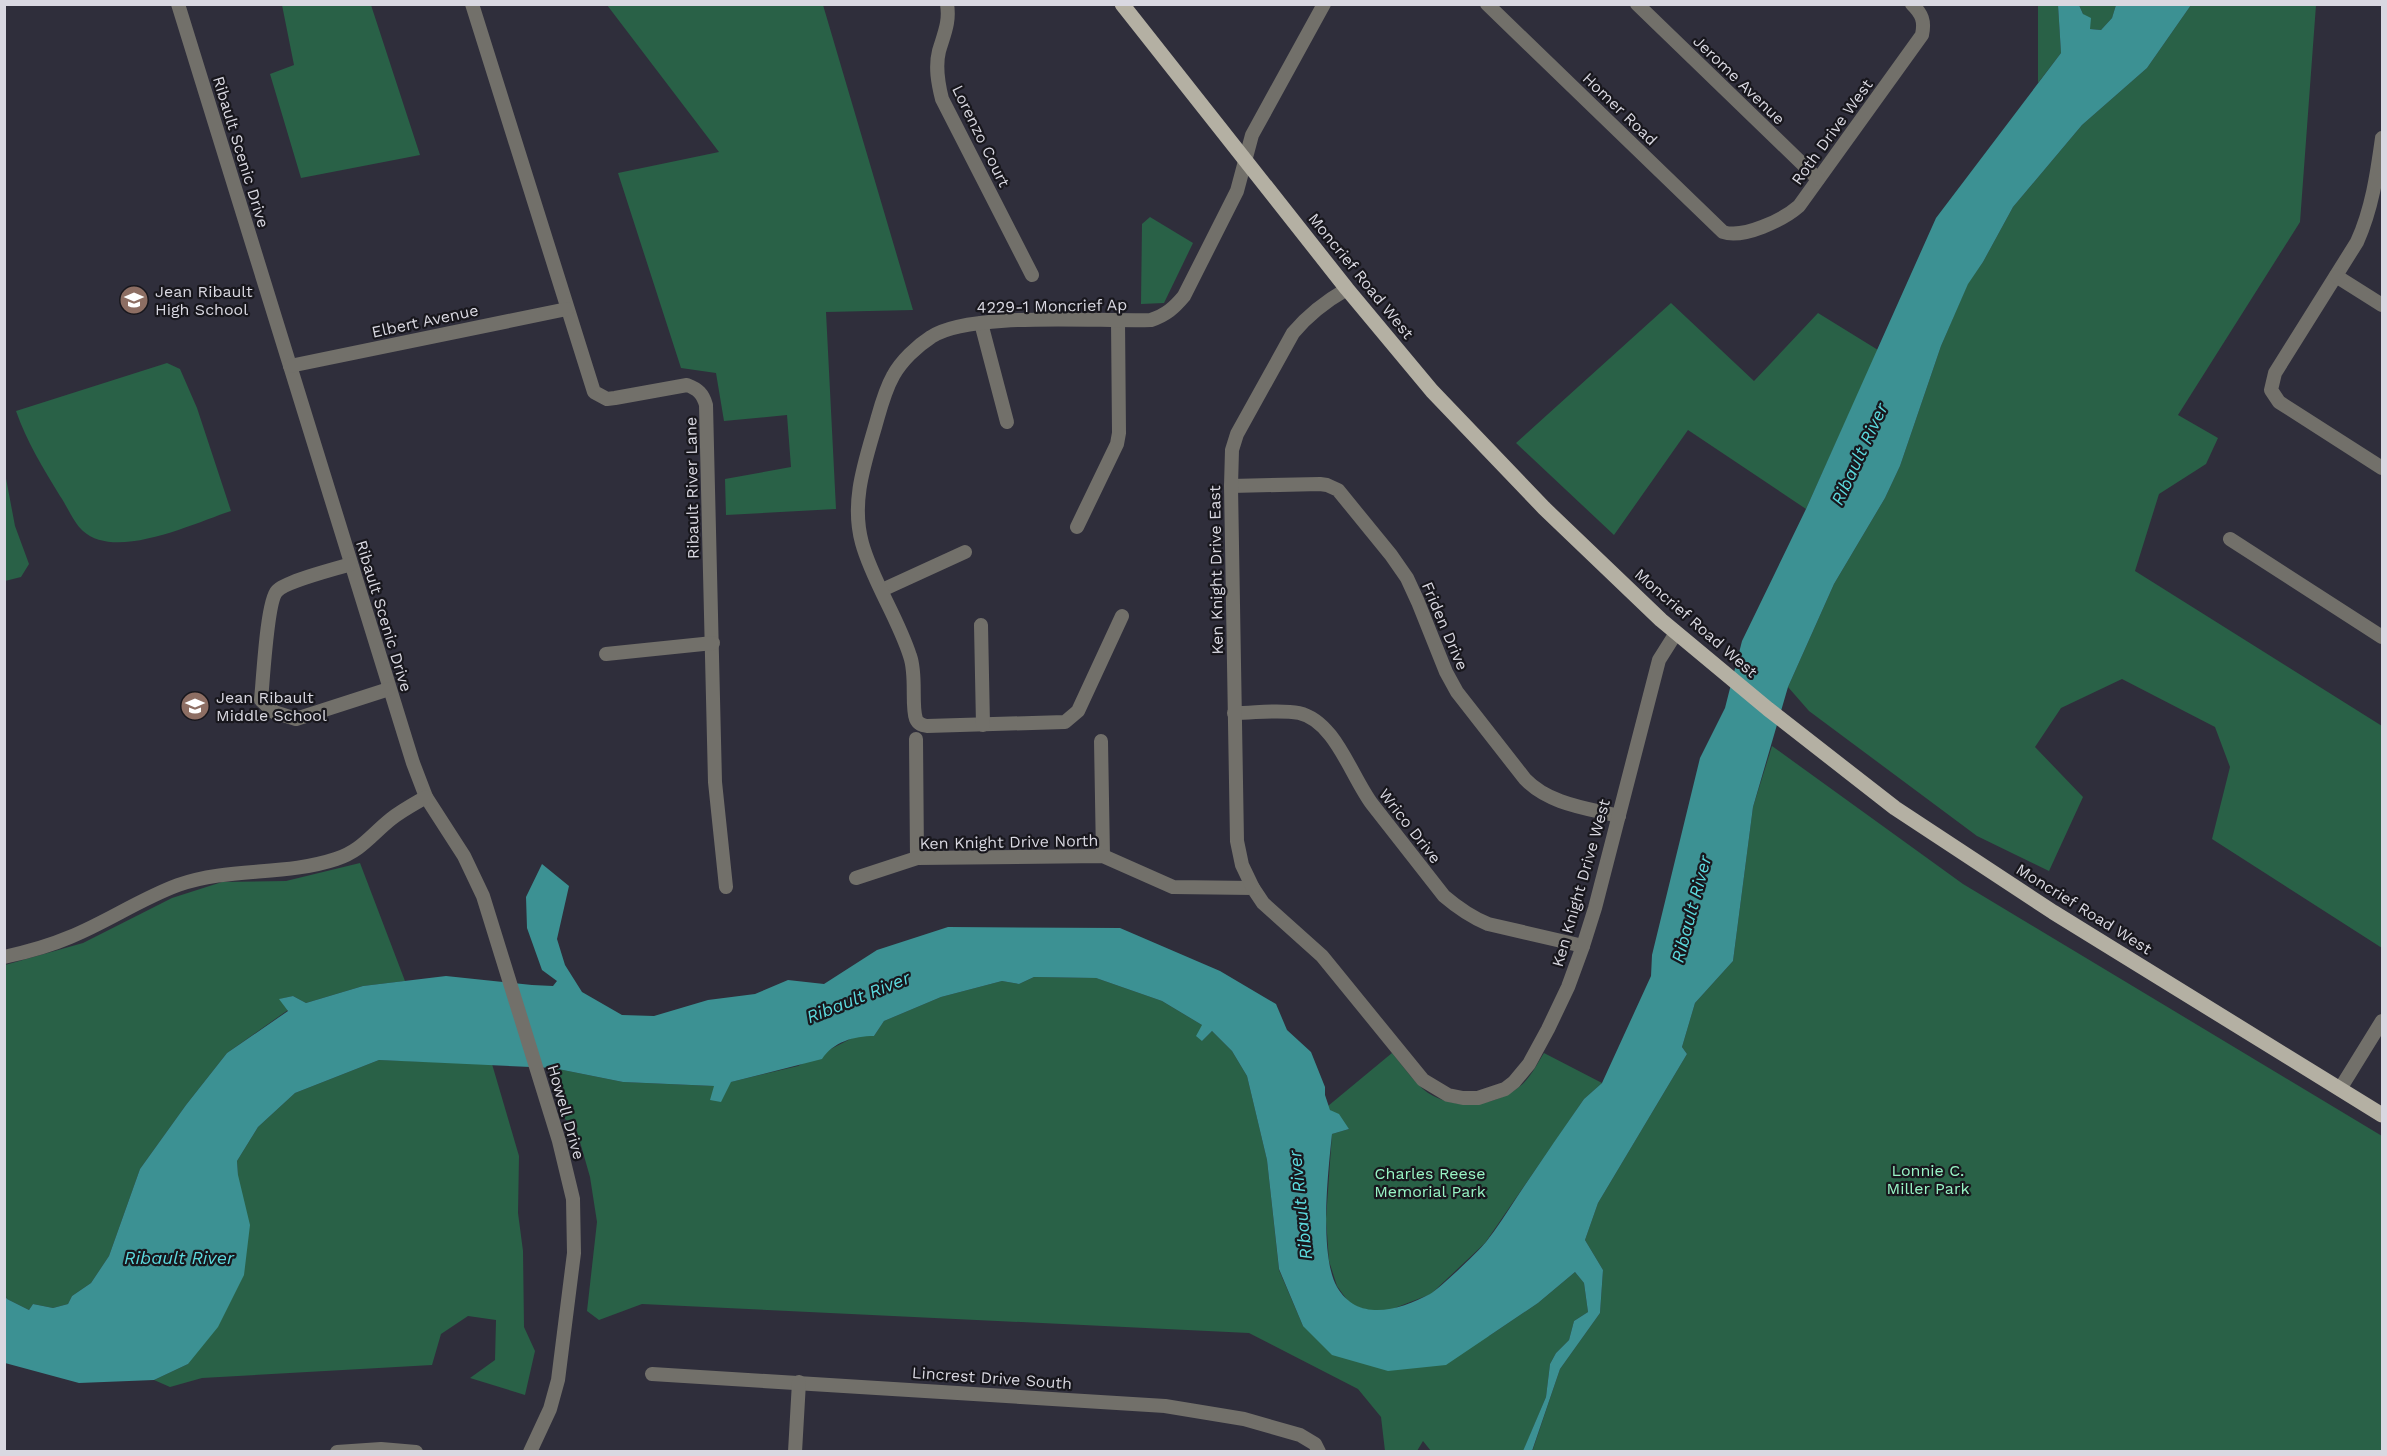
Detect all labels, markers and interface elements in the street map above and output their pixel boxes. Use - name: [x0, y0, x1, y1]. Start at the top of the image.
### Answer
- street label: Jerome Avenue: [1689, 32, 1789, 128]
- street label: Homer Road: [1579, 69, 1661, 149]
- street label: Ribault Scenic Drive: [209, 74, 273, 230]
- street label: Roth Drive West: [1787, 75, 1877, 189]
- street label: Lorenzo Court: [948, 82, 1014, 190]
- street label: Moncrief Road West: [1304, 209, 1418, 343]
- place label: Jean Ribault High School: [155, 282, 253, 319]
- school or university icon: Jean Ribault High School: [118, 284, 150, 316]
- street label: 4229-1 Moncrief Ap: [977, 295, 1127, 317]
- street label: Elbert Avenue: [370, 300, 480, 342]
- water label: Ribault River: [1826, 399, 1892, 508]
- street label: Ribault River Lane: [681, 417, 703, 559]
- street label: Ken Knight Drive East: [1205, 485, 1227, 655]
- street label: Ribault Scenic Drive: [352, 538, 416, 694]
- street label: Moncrief Road West: [1631, 565, 1761, 682]
- street label: Friden Drive: [1418, 579, 1472, 673]
- place label: Jean Ribault Middle School: [216, 688, 327, 725]
- school or university icon: Jean Ribault Middle School: [179, 690, 211, 722]
- street label: Wrico Drive: [1375, 785, 1445, 867]
- street label: Ken Knight Drive West: [1548, 797, 1614, 969]
- street label: Ken Knight Drive North: [920, 831, 1098, 853]
- water label: Ribault River: [1667, 852, 1716, 965]
- street label: Moncrief Road West: [2013, 860, 2156, 959]
- water label: Ribault River: [803, 966, 914, 1027]
- street label: Howell Drive: [543, 1062, 589, 1162]
- water label: Ribault River: [1284, 1148, 1316, 1261]
- park label: Lonnie C. Miller Park: [1887, 1161, 1969, 1198]
- park label: Charles Reese Memorial Park: [1374, 1164, 1486, 1201]
- water label: Ribault River: [124, 1247, 235, 1268]
- street label: Lincrest Drive South: [911, 1363, 1073, 1393]

